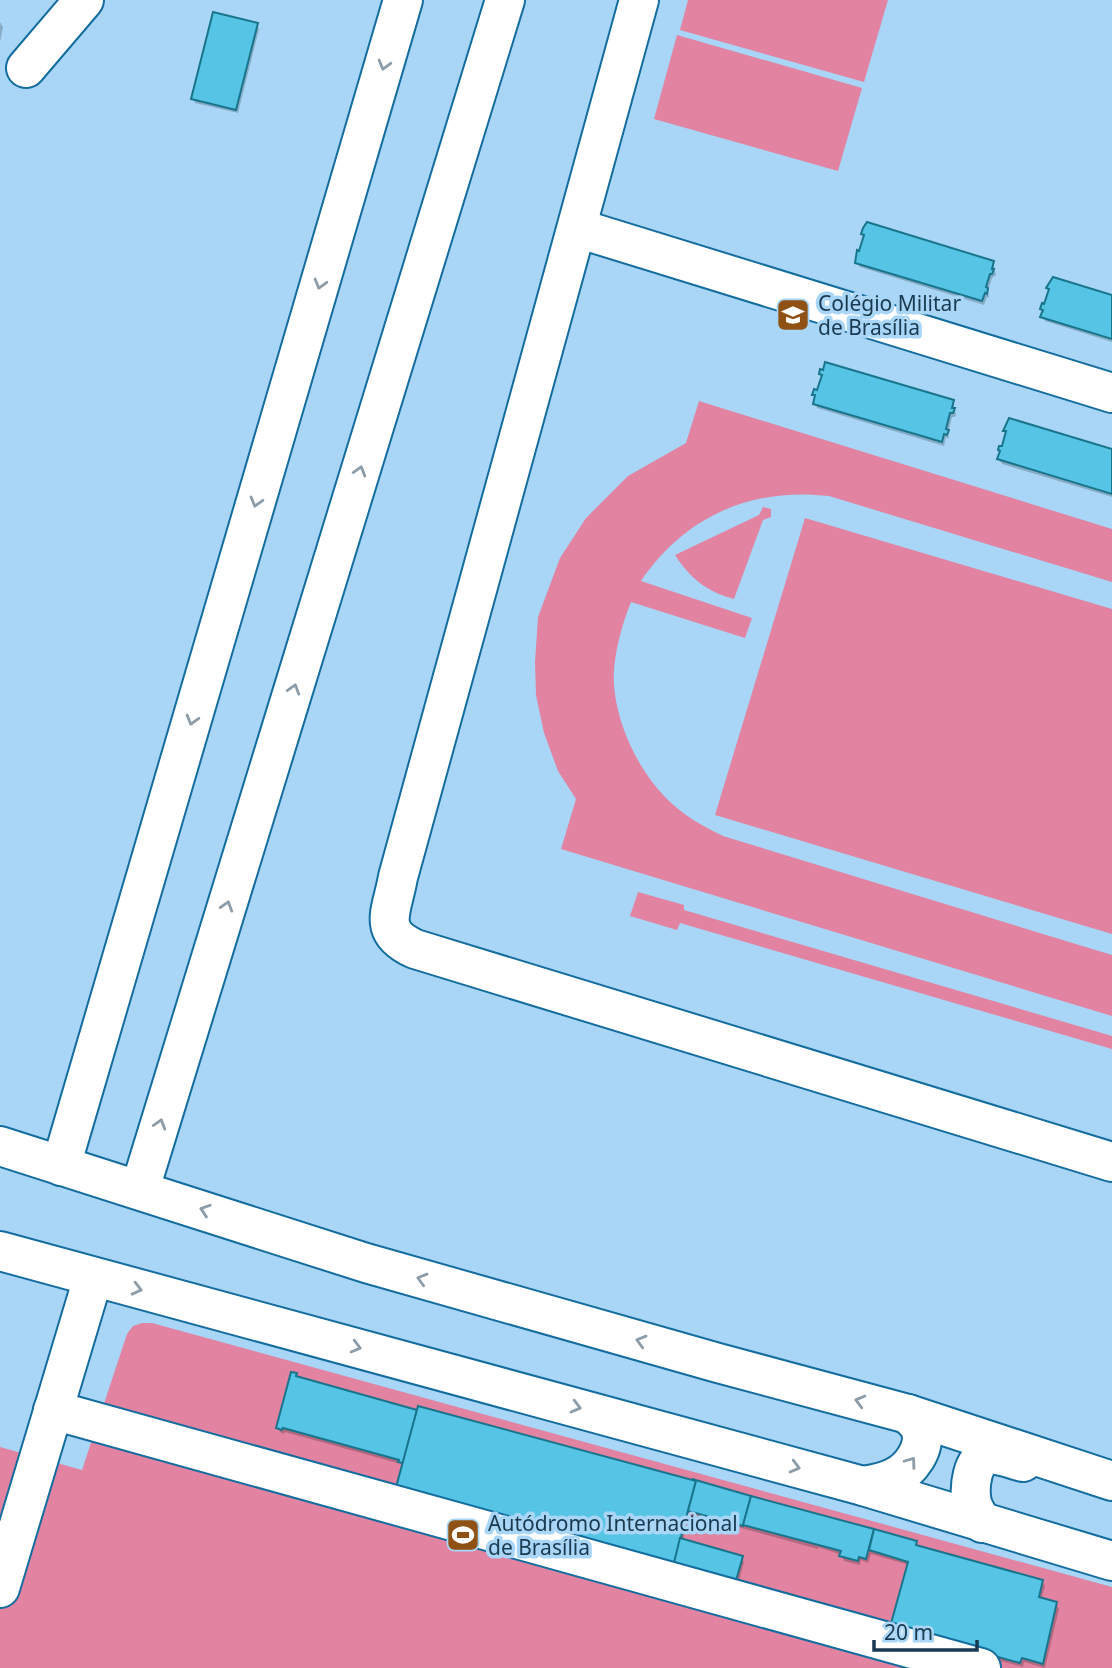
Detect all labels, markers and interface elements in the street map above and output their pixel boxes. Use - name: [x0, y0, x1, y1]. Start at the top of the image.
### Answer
- one-way arrow: [377, 59, 392, 71]
- one-way arrow: [313, 278, 328, 290]
- place label: Colégio Militar de Brasília: [818, 289, 961, 341]
- school or university icon: Colégio Militar de Brasília: [774, 296, 812, 334]
- one-way arrow: [352, 466, 367, 478]
- one-way arrow: [249, 496, 264, 508]
- one-way arrow: [285, 683, 300, 695]
- one-way arrow: [185, 714, 200, 726]
- one-way arrow: [219, 901, 233, 913]
- one-way arrow: [152, 1118, 167, 1130]
- one-way arrow: [200, 1204, 212, 1218]
- one-way arrow: [416, 1272, 428, 1287]
- one-way arrow: [131, 1281, 143, 1295]
- one-way arrow: [635, 1335, 647, 1349]
- one-way arrow: [350, 1339, 362, 1354]
- one-way arrow: [855, 1395, 867, 1409]
- one-way arrow: [570, 1399, 582, 1414]
- one-way arrow: [903, 1457, 915, 1469]
- one-way arrow: [789, 1459, 801, 1473]
- place label: Autódromo Internacional de Brasília: [488, 1509, 738, 1561]
- sports icon: Autódromo Internacional de Brasília: [444, 1516, 482, 1554]
- scale bar: [874, 1608, 977, 1652]
- text: 20 m: [884, 1618, 933, 1646]

